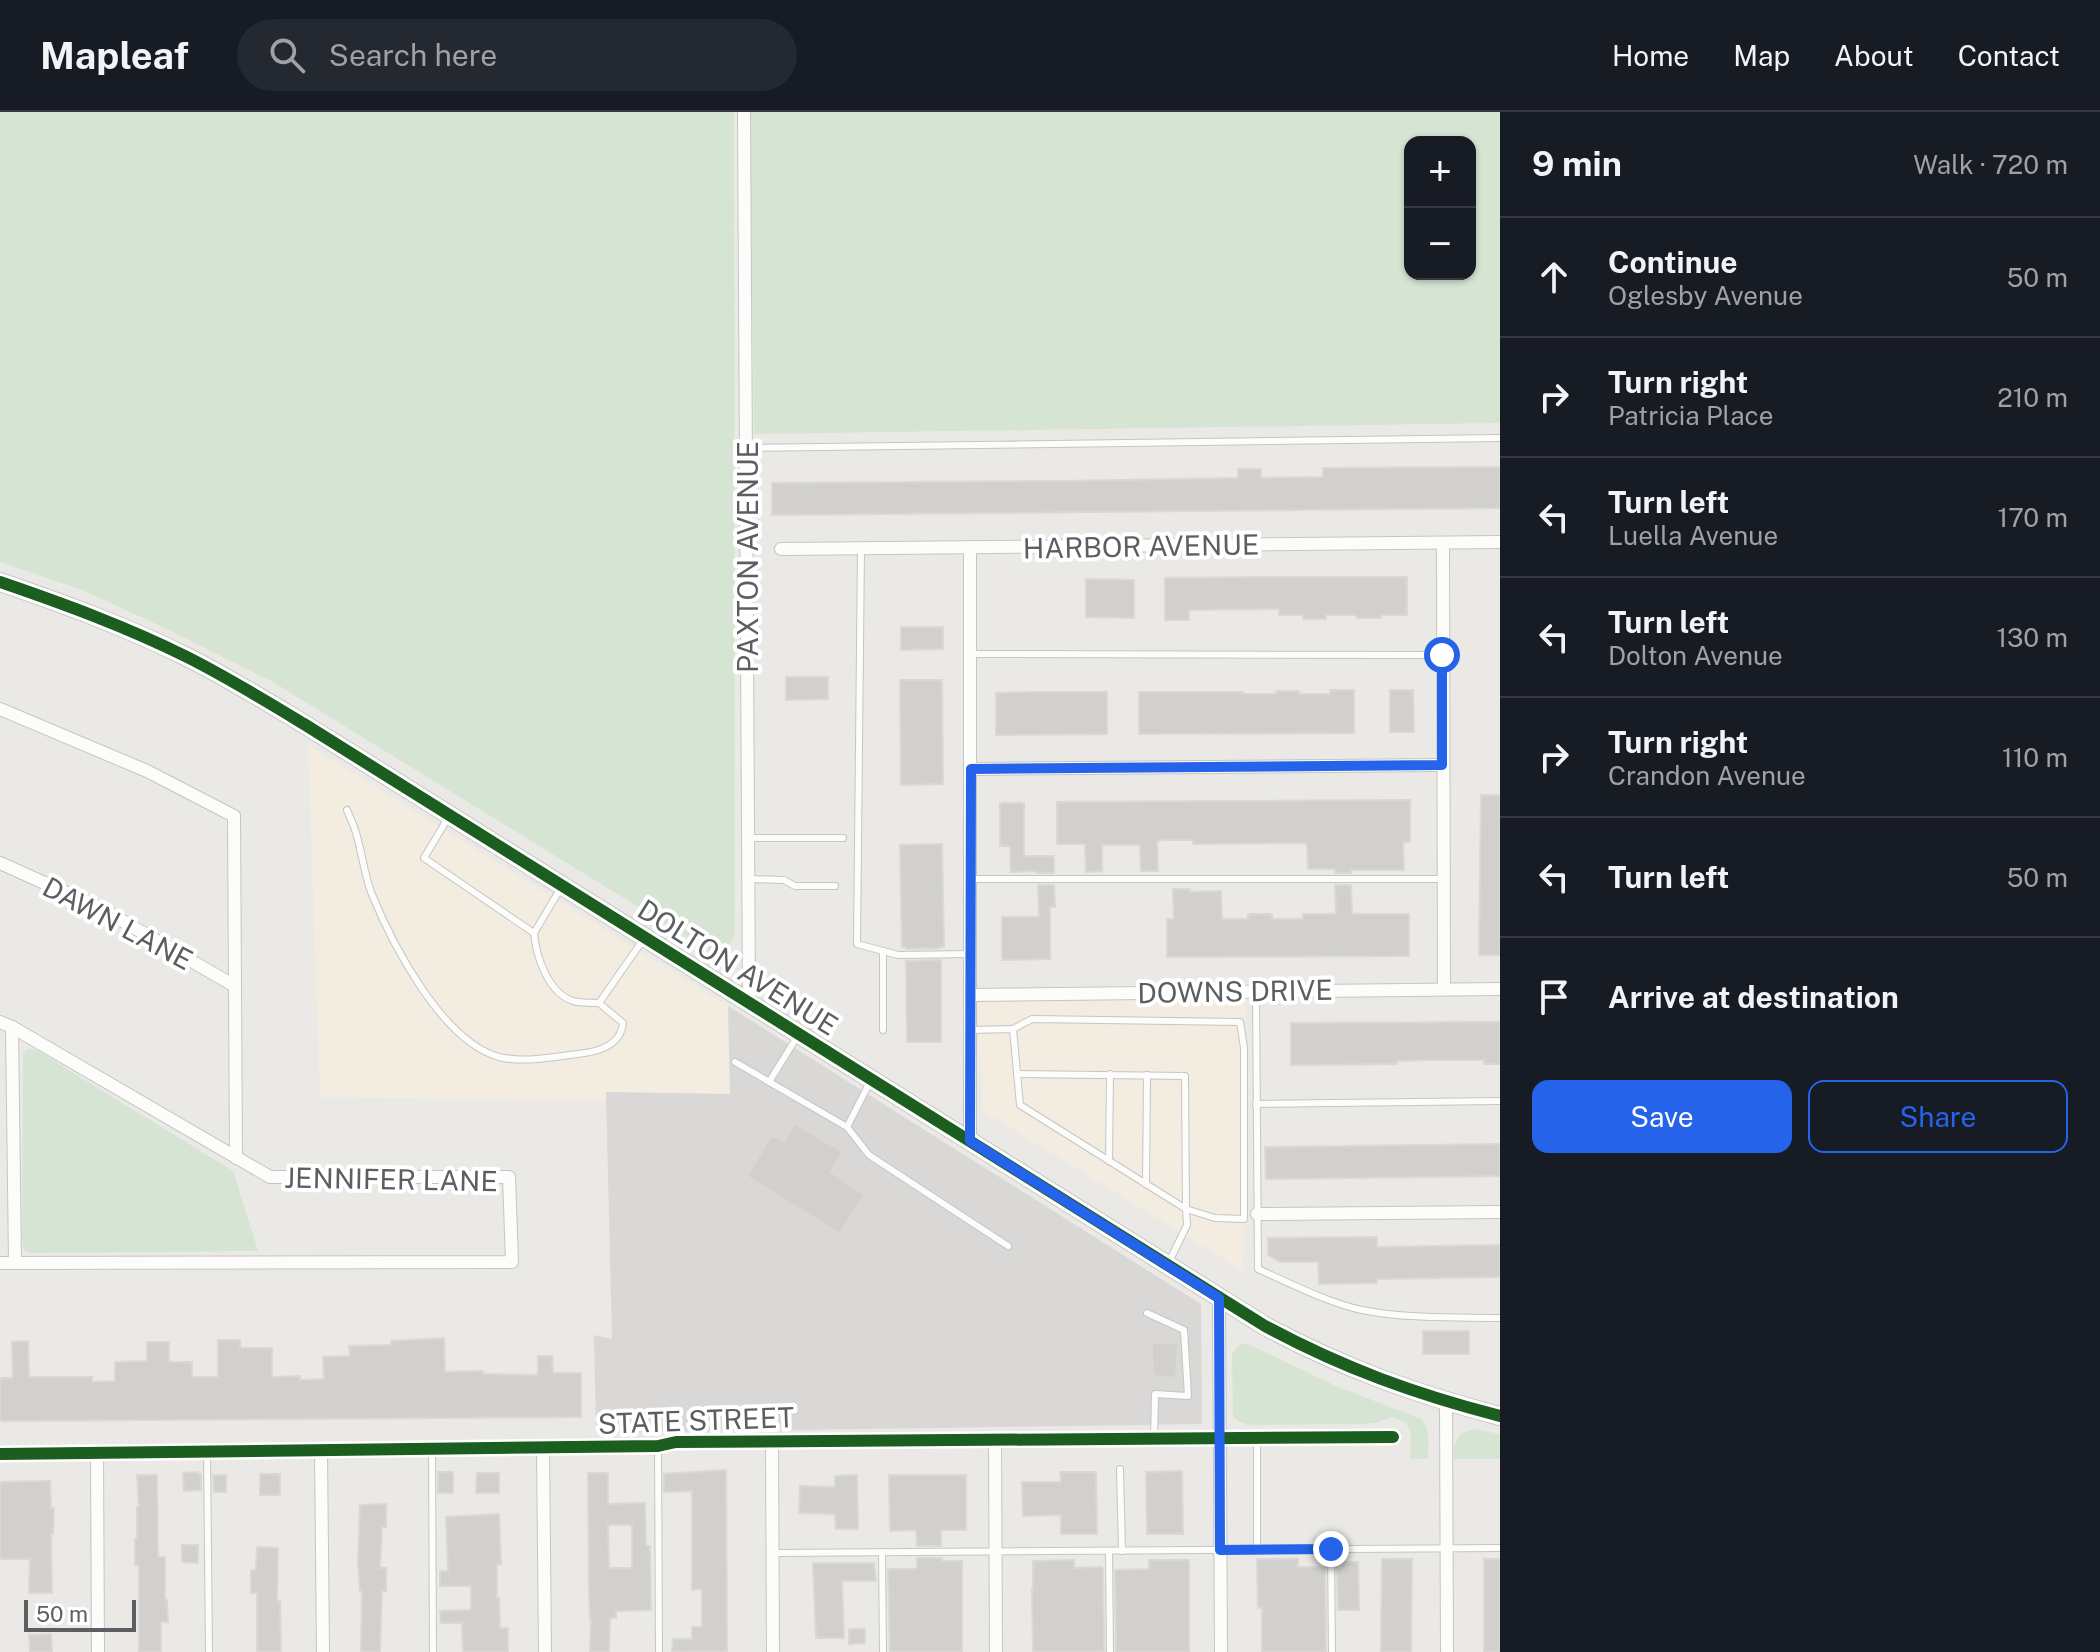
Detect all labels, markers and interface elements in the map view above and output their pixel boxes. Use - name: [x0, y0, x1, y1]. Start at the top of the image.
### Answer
- search box: [237, 19, 797, 91]
- text: Mapleaf: [40, 33, 189, 78]
- icon: search: [265, 33, 309, 77]
- text: Search here: [329, 37, 497, 73]
- text: Home: [1612, 39, 1689, 72]
- text: Map: [1733, 39, 1790, 72]
- text: About: [1834, 39, 1914, 72]
- text: Contact: [1958, 39, 2060, 72]
- map controls: [1404, 136, 1476, 280]
- button: +: [1404, 136, 1476, 208]
- text: 9 min: [1532, 144, 1622, 184]
- text: Walk · 720 m: [1913, 149, 2068, 180]
- button: −: [1404, 208, 1476, 280]
- text: Continue: [1608, 244, 1738, 280]
- icon: ahead: [1532, 255, 1576, 299]
- text: 50 m: [2007, 262, 2068, 293]
- text: Oglesby Avenue: [1608, 280, 1803, 311]
- text: Turn right: [1608, 364, 1748, 400]
- icon: right: [1532, 375, 1576, 419]
- text: 210 m: [1997, 382, 2068, 413]
- text: Patricia Place: [1608, 400, 1773, 431]
- street label: PAXTON AVENUE: [731, 441, 764, 673]
- text: Turn left: [1608, 484, 1729, 520]
- icon: left: [1532, 495, 1576, 539]
- text: 170 m: [1998, 502, 2068, 533]
- text: Luella Avenue: [1608, 520, 1778, 551]
- street label: HARBOR AVENUE: [1023, 527, 1259, 565]
- text: Turn left: [1608, 604, 1729, 640]
- icon: left: [1532, 615, 1576, 659]
- text: 130 m: [1996, 622, 2068, 653]
- route start: [1424, 637, 1460, 673]
- text: Dolton Avenue: [1608, 640, 1783, 671]
- text: Turn right: [1608, 724, 1748, 760]
- icon: right: [1532, 735, 1576, 779]
- text: 110 m: [2002, 742, 2068, 773]
- text: Crandon Avenue: [1608, 760, 1806, 791]
- icon: left: [1532, 855, 1576, 899]
- text: Turn left: [1608, 859, 1729, 895]
- text: 50 m: [2007, 862, 2068, 893]
- street label: DAWN LANE: [37, 870, 199, 976]
- street label: DOLTON AVENUE: [632, 892, 844, 1042]
- street label: DOWNS DRIVE: [1137, 973, 1333, 1009]
- icon: arrive: [1532, 975, 1576, 1019]
- text: Arrive at destination: [1608, 979, 1899, 1015]
- button: Save: [1532, 1080, 1792, 1153]
- button: Share: [1808, 1080, 2068, 1153]
- street label: JENNIFER LANE: [284, 1161, 498, 1197]
- street label: STATE STREET: [597, 1400, 795, 1440]
- route end: [1313, 1531, 1349, 1567]
- scale bar: [24, 1596, 136, 1632]
- text: 50 m: [36, 1601, 88, 1627]

